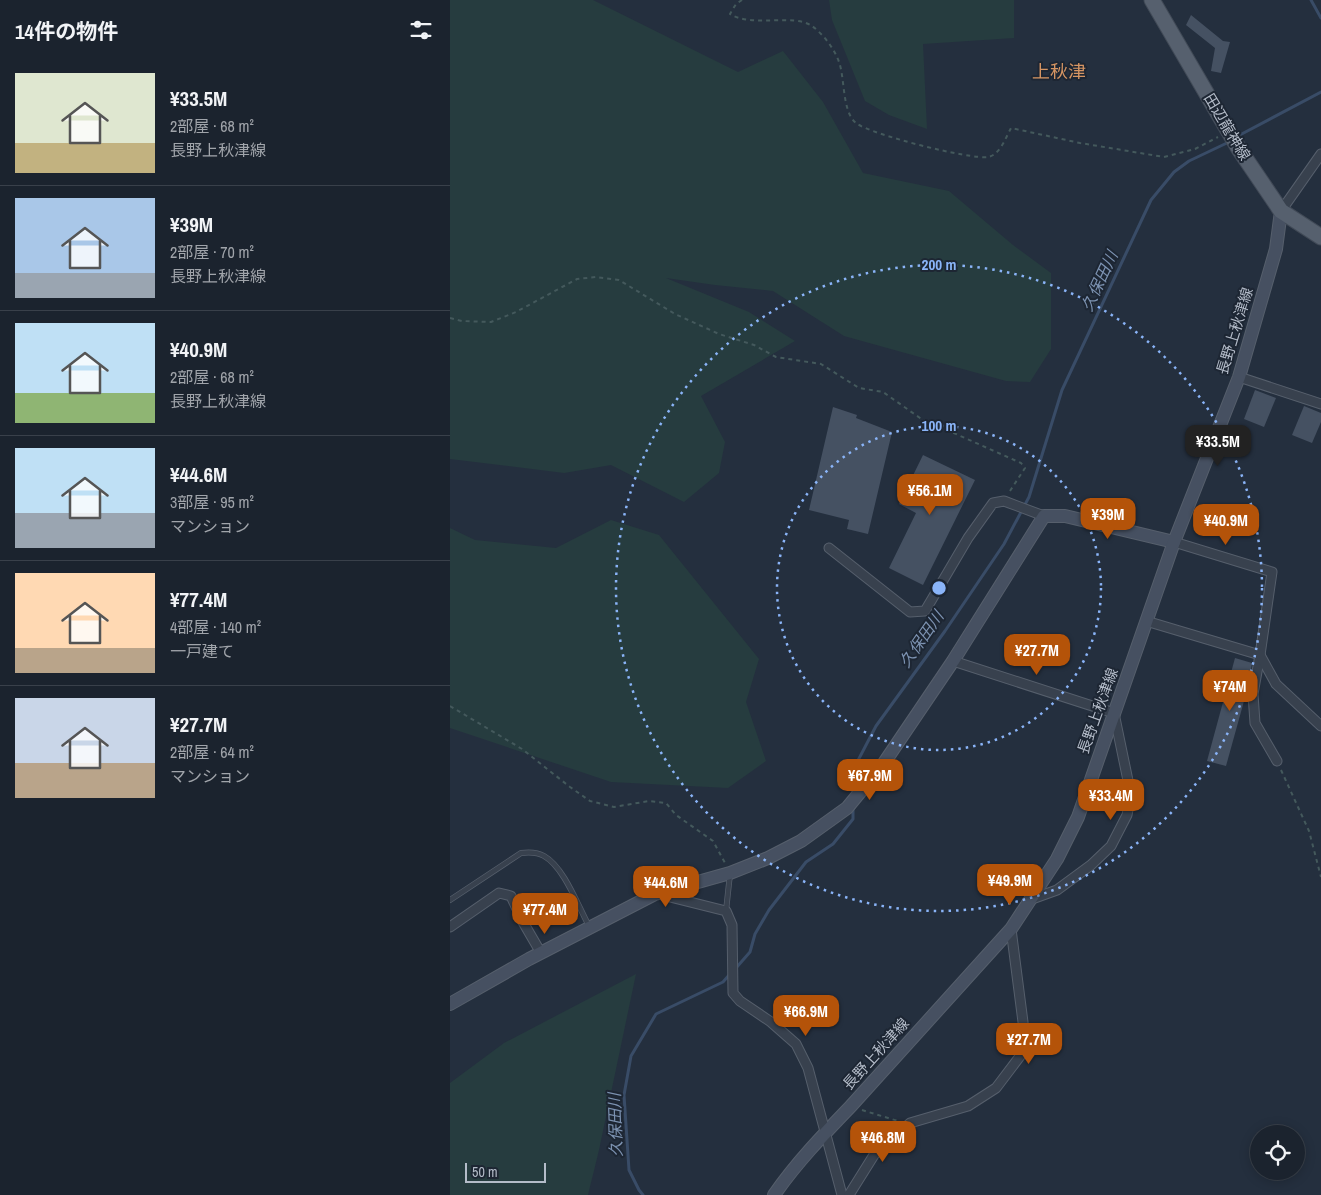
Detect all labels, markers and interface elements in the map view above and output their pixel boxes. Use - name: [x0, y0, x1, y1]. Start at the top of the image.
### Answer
- icon: filters: [407, 16, 435, 44]
- text: 14件の物件: [15, 17, 118, 46]
- district label: 上秋津: [1032, 59, 1086, 84]
- text: ¥33.5M: [170, 84, 227, 113]
- street label: 田辺龍神線: [1199, 89, 1256, 164]
- icon: home: [55, 93, 115, 153]
- text: 2部屋 · 68 m²: [170, 115, 254, 137]
- text: 長野上秋津線: [170, 139, 266, 161]
- text: ¥39M: [170, 210, 213, 239]
- icon: home: [55, 218, 115, 278]
- text: 2部屋 · 70 m²: [170, 241, 254, 263]
- water label: 久保田川: [1076, 246, 1123, 315]
- text: 200 m: [922, 254, 956, 275]
- text: 長野上秋津線: [170, 265, 266, 287]
- street label: 長野上秋津線: [1211, 285, 1258, 377]
- text: ¥40.9M: [170, 335, 227, 364]
- icon: home: [55, 343, 115, 403]
- text: 2部屋 · 68 m²: [170, 366, 254, 388]
- text: 長野上秋津線: [170, 390, 266, 412]
- text: 100 m: [922, 415, 956, 436]
- pin: ¥33.5M: [1177, 424, 1259, 467]
- text: ¥33.5M: [1196, 430, 1240, 452]
- text: ¥44.6M: [170, 460, 227, 489]
- icon: home: [55, 468, 115, 528]
- pin: ¥56.1M: [889, 474, 971, 516]
- text: ¥56.1M: [908, 479, 952, 501]
- text: 3部屋 · 95 m²: [170, 491, 254, 513]
- pin: ¥39M: [1078, 498, 1138, 540]
- text: ¥39M: [1092, 503, 1124, 525]
- pin: ¥40.9M: [1185, 504, 1267, 546]
- text: ¥40.9M: [1204, 509, 1248, 531]
- text: マンション: [170, 515, 250, 537]
- centre of rings: [930, 579, 948, 597]
- text: ¥77.4M: [170, 585, 227, 614]
- icon: home: [55, 593, 115, 653]
- water label: 久保田川: [894, 605, 950, 672]
- text: 4部屋 · 140 m²: [170, 616, 261, 638]
- pin: ¥27.7M: [996, 634, 1078, 676]
- text: ¥27.7M: [1015, 639, 1059, 661]
- text: 一戸建て: [170, 640, 234, 662]
- street label: 長野上秋津線: [1072, 665, 1123, 757]
- pin: ¥74M: [1200, 670, 1260, 712]
- text: ¥74M: [1214, 675, 1246, 697]
- text: ¥27.7M: [170, 710, 227, 739]
- icon: home: [55, 718, 115, 778]
- text: 2部屋 · 64 m²: [170, 741, 254, 763]
- pin: ¥67.9M: [829, 758, 911, 801]
- text: ¥67.9M: [848, 764, 892, 786]
- text: マンション: [170, 765, 250, 787]
- pin: ¥33.4M: [1070, 778, 1152, 821]
- text: ¥33.4M: [1089, 784, 1133, 806]
- pin: ¥49.9M: [969, 864, 1051, 906]
- pin: ¥44.6M: [625, 866, 707, 908]
- text: ¥49.9M: [988, 869, 1032, 891]
- text: ¥44.6M: [644, 871, 688, 893]
- pin: ¥77.4M: [504, 892, 586, 935]
- text: ¥77.4M: [523, 898, 567, 920]
- pin: ¥66.9M: [765, 994, 847, 1037]
- text: ¥66.9M: [784, 1000, 828, 1022]
- street label: 長野上秋津線: [838, 1013, 914, 1094]
- pin: ¥27.7M: [988, 1022, 1070, 1065]
- text: ¥27.7M: [1007, 1028, 1051, 1050]
- water label: 久保田川: [603, 1091, 627, 1157]
- pin: ¥46.8M: [842, 1120, 924, 1163]
- map controls: [1250, 1125, 1305, 1180]
- button: locate: [1250, 1125, 1305, 1180]
- text: ¥46.8M: [861, 1126, 905, 1148]
- scale bar: [465, 1160, 546, 1183]
- text: 50 m: [472, 1163, 498, 1181]

